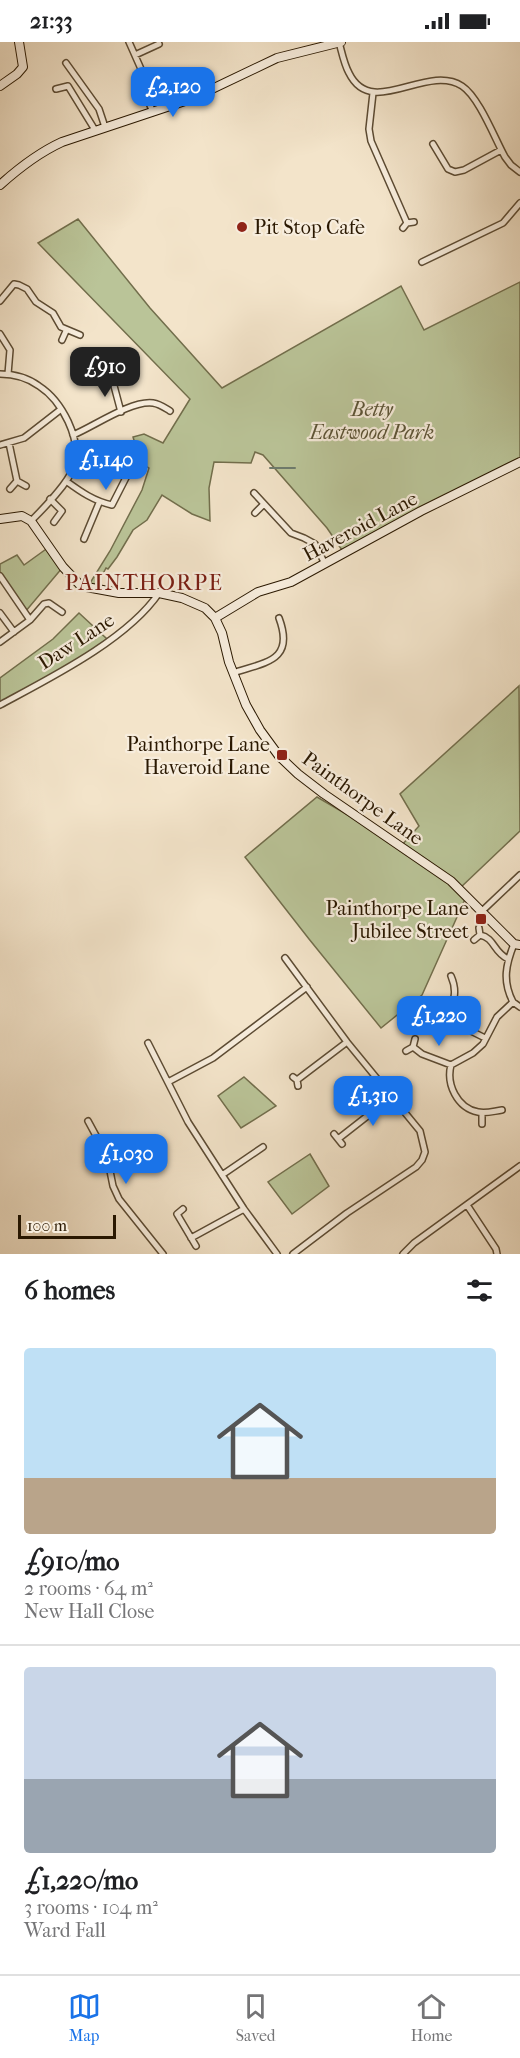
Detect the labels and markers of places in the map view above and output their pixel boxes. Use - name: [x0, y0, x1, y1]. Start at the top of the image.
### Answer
- pin: £2,120: [124, 67, 222, 118]
- place label: Pit Stop Cafe: [254, 216, 365, 239]
- marker: Pit Stop Cafe: [235, 220, 249, 234]
- pin: £910: [69, 347, 141, 398]
- pin: £1,140: [57, 440, 155, 491]
- place label: Painthorpe Lane Haveroid Lane: [126, 733, 270, 779]
- marker: Painthorpe Lane Haveroid Lane: [275, 748, 289, 762]
- place label: Painthorpe Lane Jubilee Street: [325, 897, 469, 943]
- marker: Painthorpe Lane Jubilee Street: [474, 912, 488, 926]
- pin: £1,220: [390, 996, 488, 1047]
- pin: £1,310: [324, 1076, 422, 1127]
- pin: £1,030: [77, 1134, 175, 1185]

